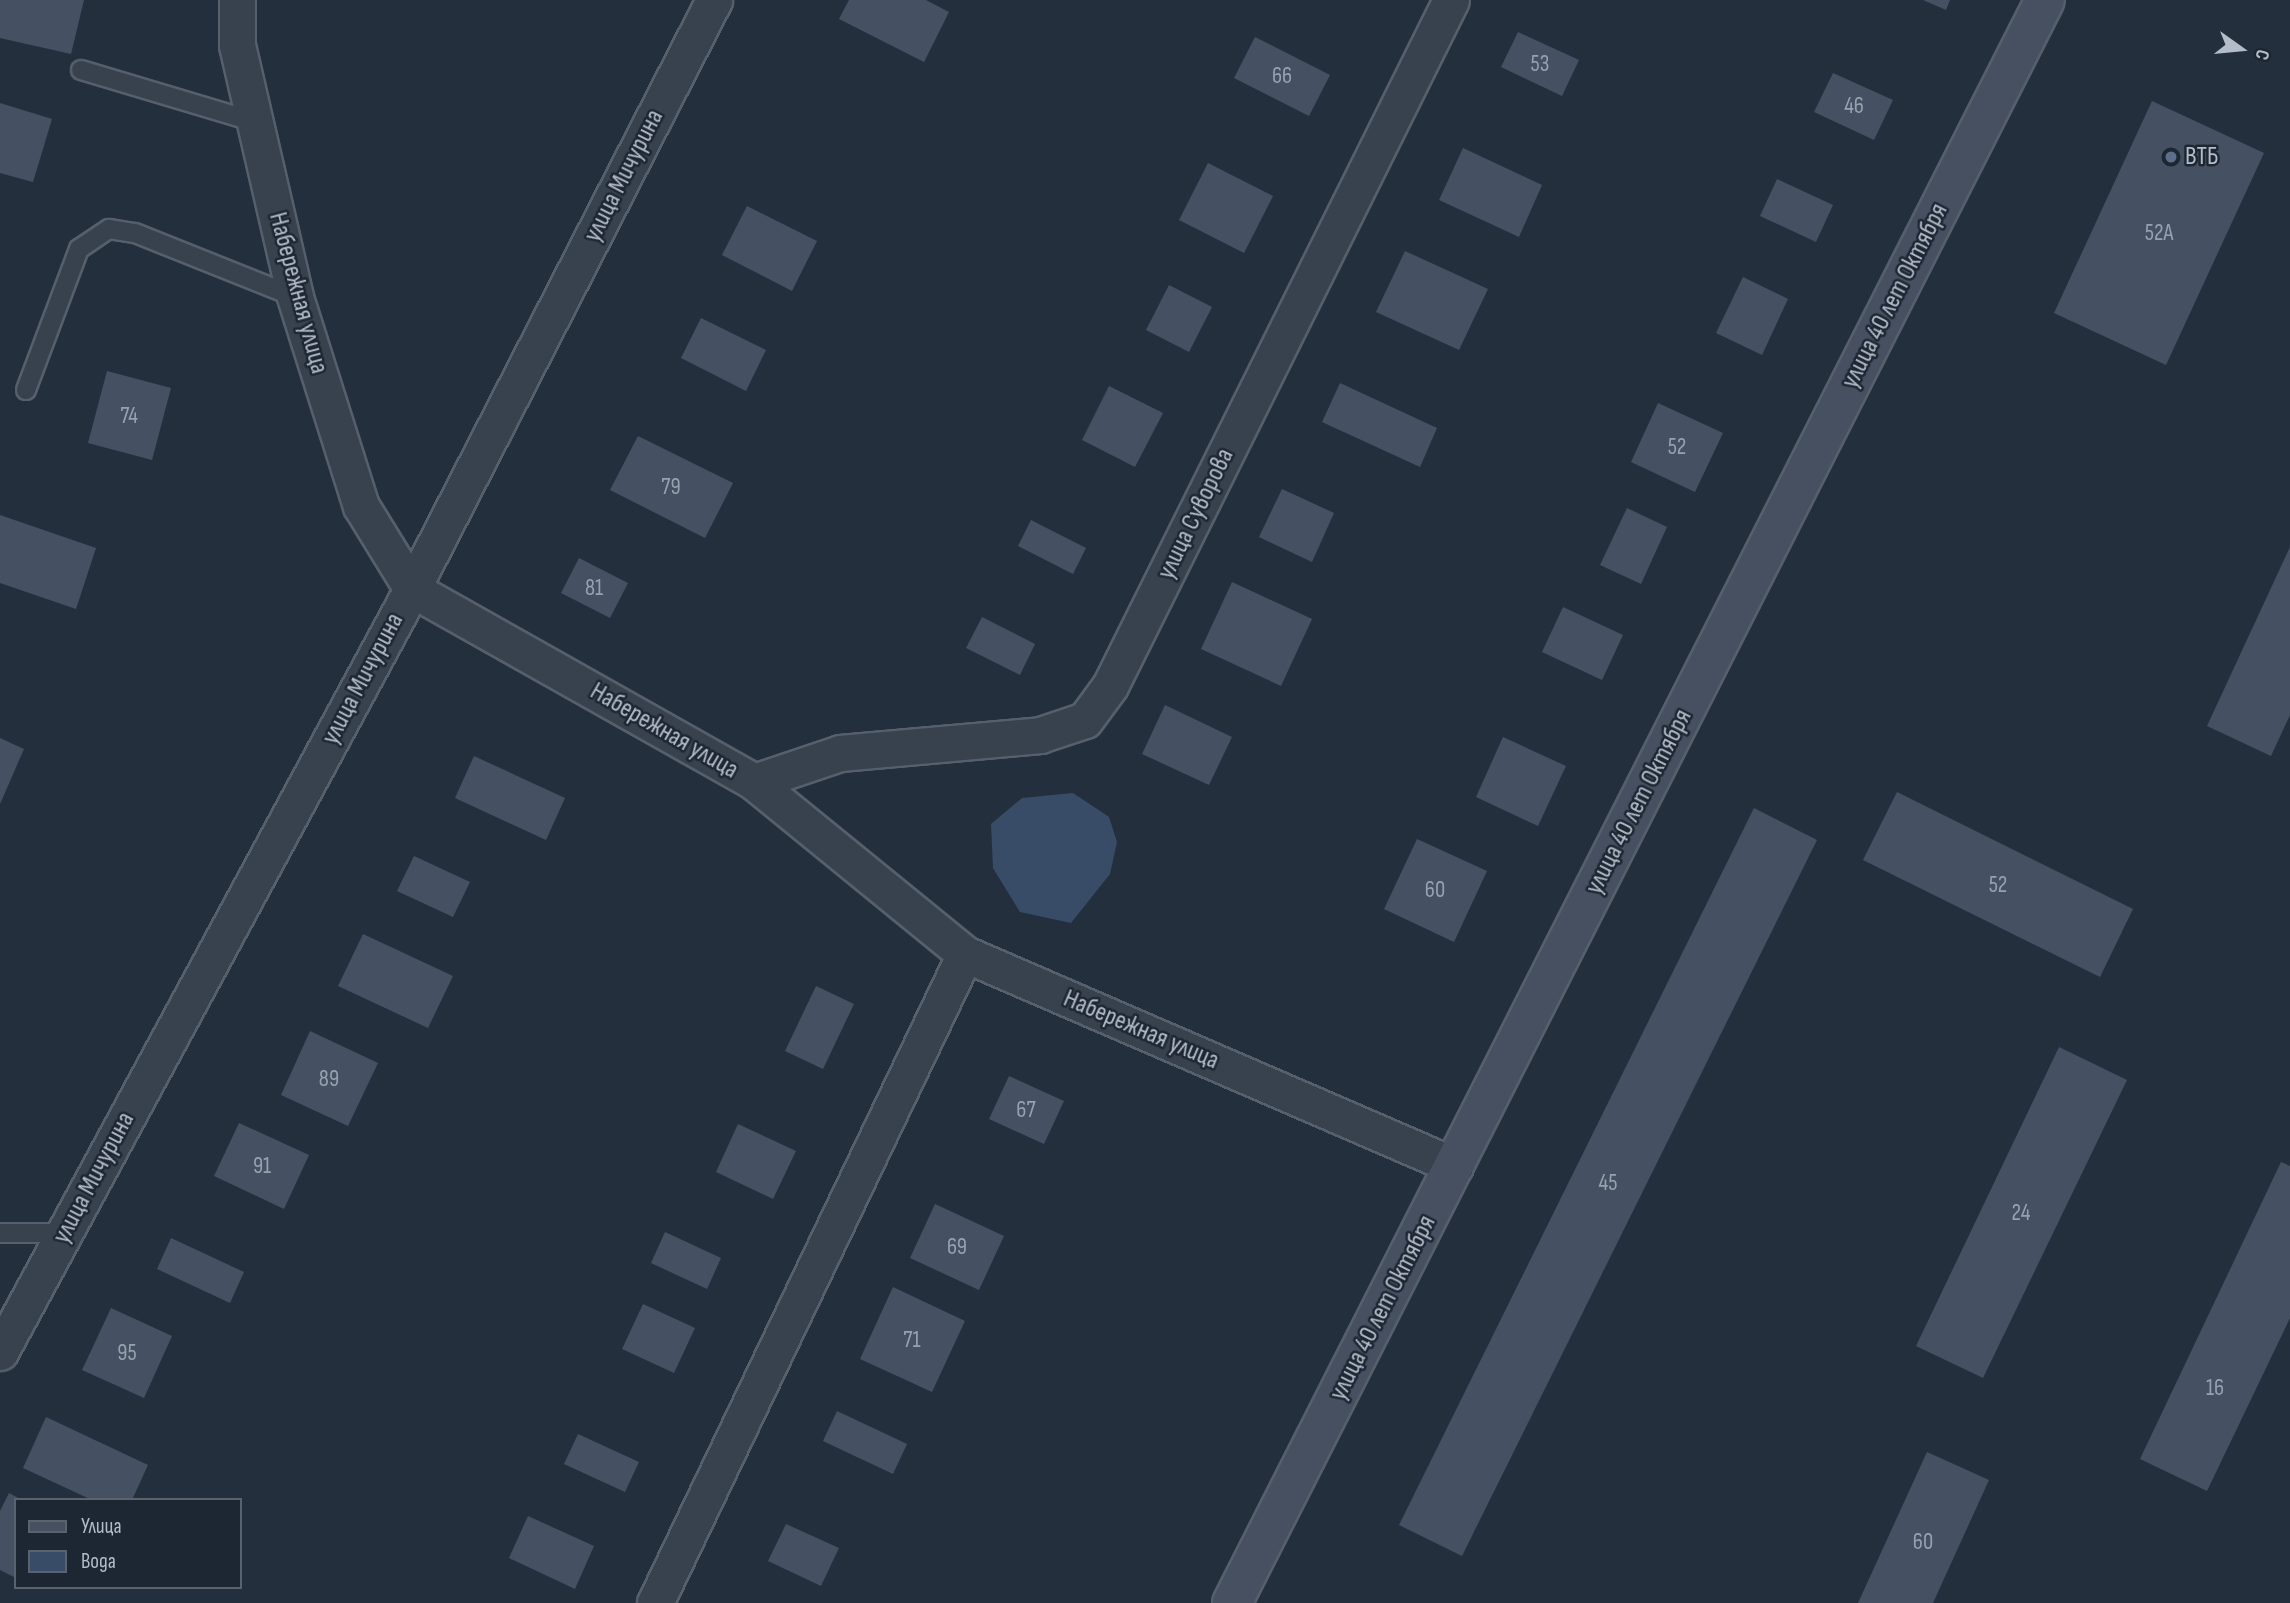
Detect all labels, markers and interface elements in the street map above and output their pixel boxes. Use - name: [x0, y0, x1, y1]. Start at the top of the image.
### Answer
- north arrow: [2206, 14, 2276, 84]
- text: С: [2249, 47, 2274, 62]
- house number: 53: [1531, 50, 1549, 78]
- house number: 66: [1272, 62, 1292, 90]
- house number: 46: [1844, 92, 1864, 120]
- street label: улица Мичурина: [577, 105, 671, 247]
- place label: ВТБ: [2185, 141, 2218, 173]
- marker: ВТБ: [2163, 149, 2179, 165]
- street label: улица 40 лет Октября: [1835, 198, 1955, 394]
- street label: Набережная улица: [261, 209, 335, 377]
- house number: 52А: [2145, 219, 2173, 247]
- house number: 74: [120, 402, 138, 430]
- house number: 52: [1668, 433, 1686, 461]
- street label: улица Суворова: [1151, 444, 1241, 584]
- house number: 79: [661, 473, 681, 501]
- house number: 81: [585, 574, 603, 602]
- street label: улица Мичурина: [315, 608, 411, 750]
- street label: Набережная улица: [584, 676, 744, 786]
- street label: улица 40 лет Октября: [1579, 704, 1699, 900]
- house number: 52: [1989, 871, 2007, 899]
- house number: 60: [1425, 876, 1445, 904]
- street label: Набережная улица: [1059, 983, 1223, 1077]
- house number: 89: [319, 1065, 339, 1093]
- house number: 67: [1016, 1096, 1036, 1124]
- street label: улица Мичурина: [46, 1107, 142, 1249]
- house number: 91: [253, 1152, 271, 1180]
- house number: 45: [1599, 1169, 1617, 1197]
- house number: 24: [2012, 1199, 2030, 1227]
- street label: улица 40 лет Октября: [1323, 1210, 1443, 1406]
- house number: 69: [947, 1233, 967, 1261]
- house number: 71: [903, 1326, 921, 1354]
- house number: 95: [117, 1339, 137, 1367]
- house number: 16: [2206, 1374, 2224, 1402]
- legend: [14, 1498, 242, 1589]
- text: Улица: [81, 1514, 122, 1539]
- house number: 60: [1913, 1528, 1933, 1556]
- text: Вода: [81, 1549, 116, 1574]

